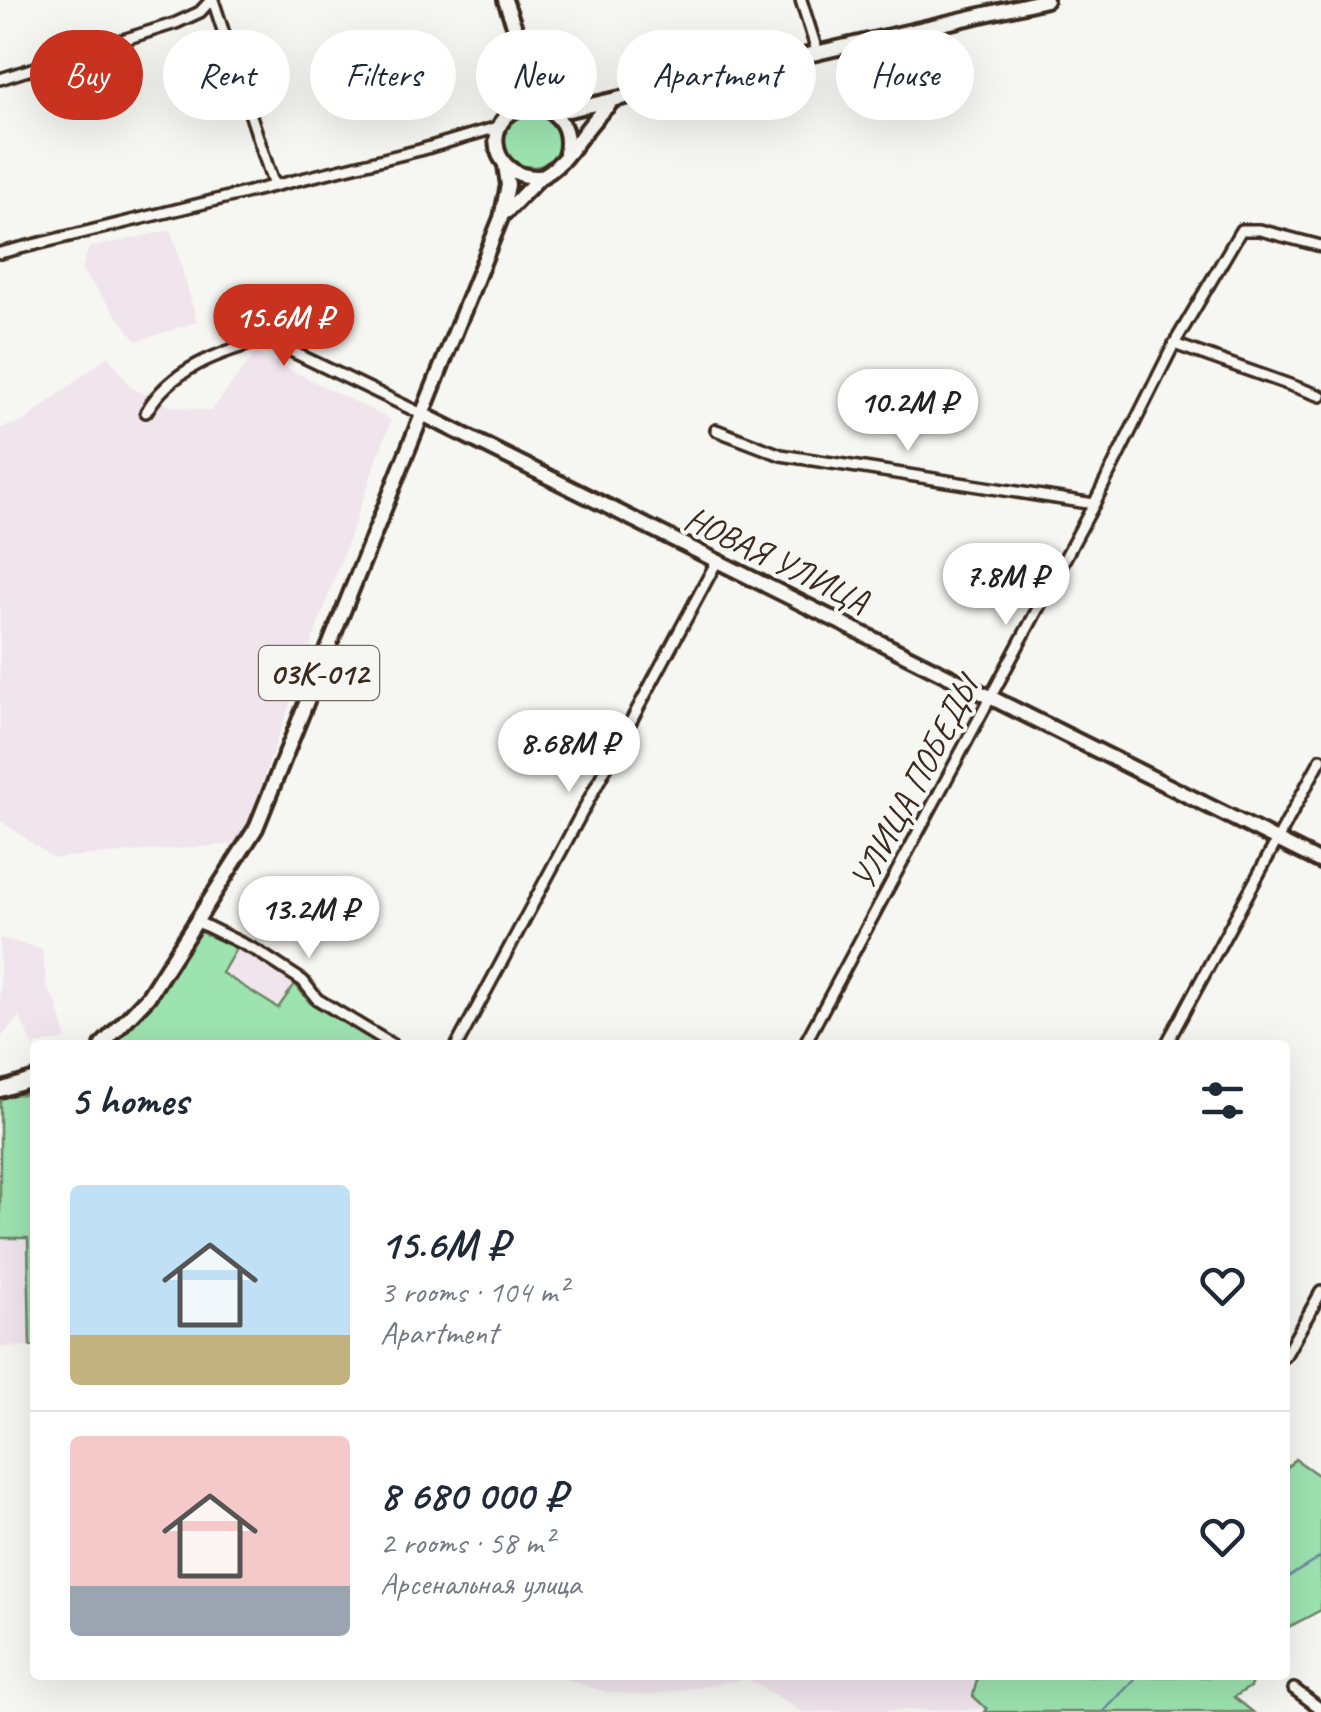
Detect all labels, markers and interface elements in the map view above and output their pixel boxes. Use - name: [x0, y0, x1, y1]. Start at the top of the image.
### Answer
- chip: Buy: [30, 30, 143, 120]
- chip: Rent: [163, 30, 290, 120]
- chip: Filters: [310, 30, 456, 120]
- chip: New: [476, 30, 597, 120]
- chip: Apartment: [617, 30, 816, 120]
- chip: House: [836, 30, 974, 120]
- pin: 15.6M ₽: [192, 284, 376, 369]
- text: 15.6M ₽: [235, 296, 333, 337]
- pin: 10.2M ₽: [816, 369, 1000, 454]
- text: 10.2M ₽: [859, 381, 957, 422]
- street label: НОВАЯ УЛИЦА: [677, 496, 877, 624]
- pin: 7.8M ₽: [925, 543, 1087, 628]
- text: 7.8M ₽: [965, 555, 1047, 596]
- road number: 03К-012: [259, 646, 379, 700]
- street label: УЛИЦА ПОБЕДЫ: [840, 664, 992, 897]
- pin: 8.68M ₽: [477, 710, 661, 795]
- text: 8.68M ₽: [520, 722, 618, 763]
- pin: 13.2M ₽: [217, 876, 401, 961]
- text: 13.2M ₽: [260, 888, 358, 929]
- icon: filters: [1195, 1073, 1250, 1128]
- text: 5 homes: [70, 1074, 188, 1127]
- text: 15.6M ₽: [380, 1218, 508, 1271]
- icon: home: [150, 1225, 270, 1345]
- icon: heart: [1195, 1258, 1250, 1313]
- text: 3 rooms · 104 m²: [380, 1271, 567, 1312]
- text: Apartment: [380, 1312, 498, 1353]
- text: 8 680 000 ₽: [380, 1469, 565, 1522]
- icon: home: [150, 1476, 270, 1596]
- icon: heart: [1195, 1509, 1250, 1564]
- text: 2 rooms · 58 m²: [380, 1522, 553, 1563]
- text: Арсенальная улица: [380, 1563, 581, 1604]

